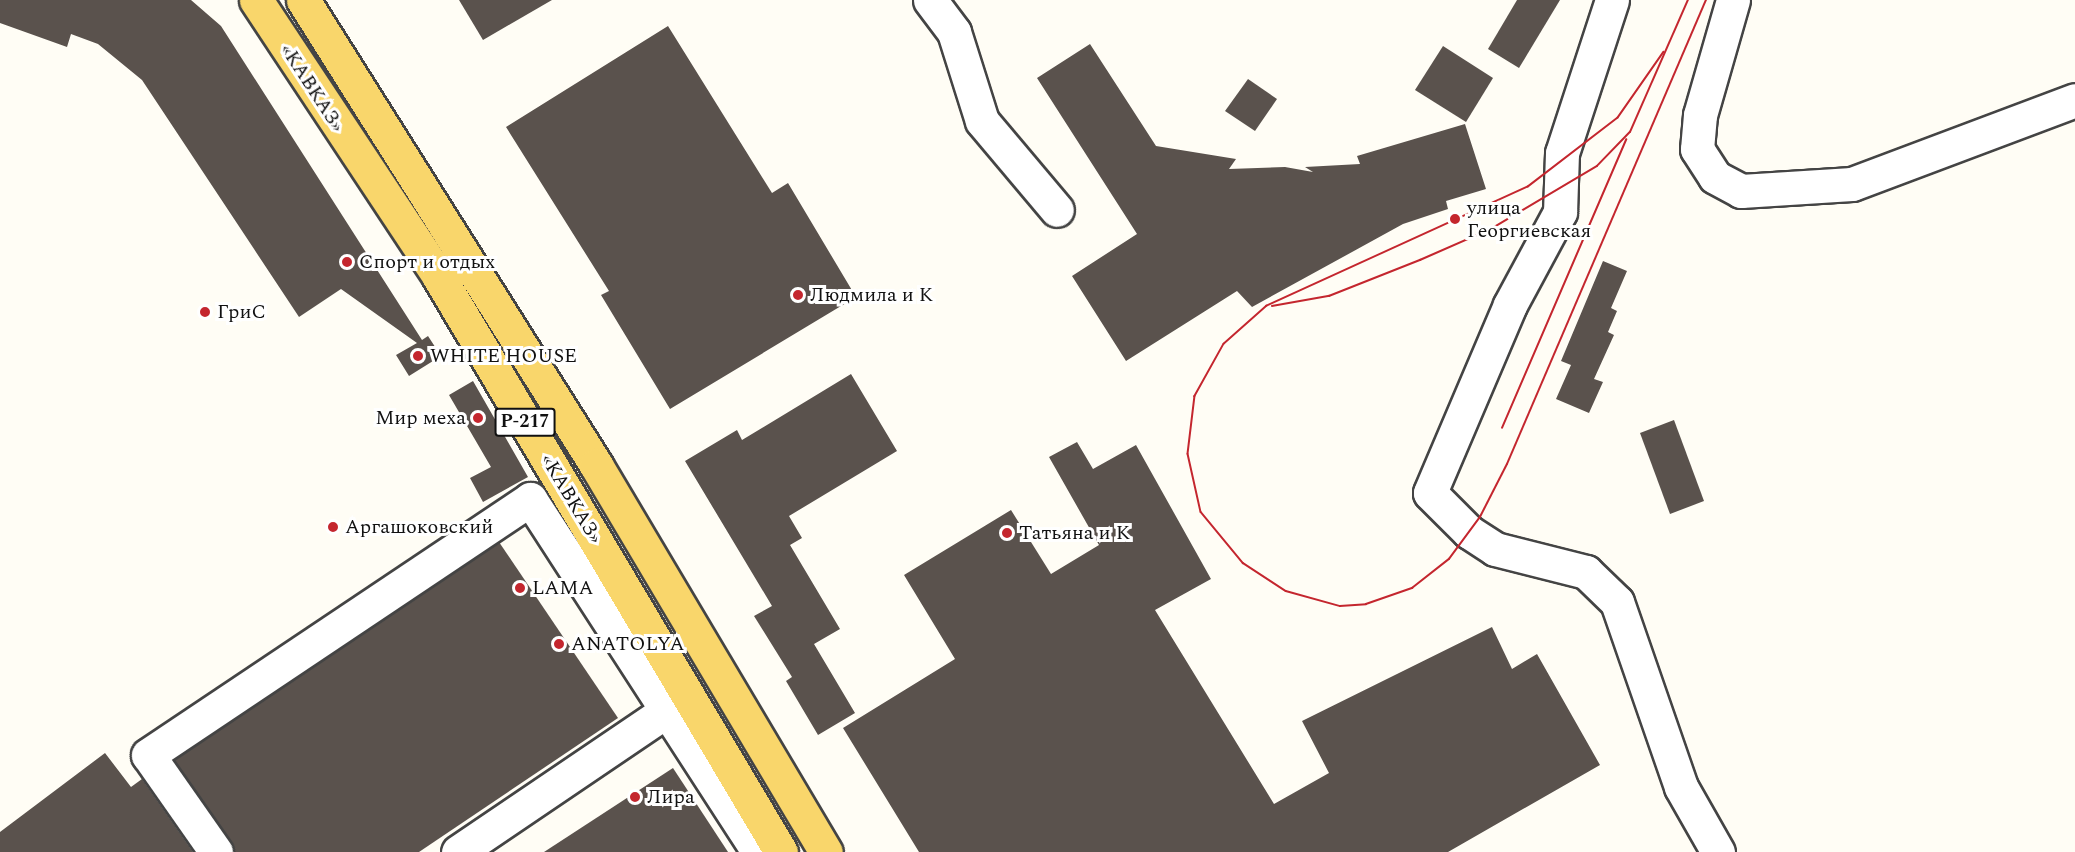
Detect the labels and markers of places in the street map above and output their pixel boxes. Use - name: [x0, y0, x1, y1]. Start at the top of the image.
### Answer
- place label: улица Георгиевская: [1467, 196, 1591, 243]
- marker: улица Георгиевская: [1448, 212, 1462, 226]
- place label: Спорт и отдых: [359, 250, 495, 274]
- marker: Спорт и отдых: [340, 255, 354, 269]
- place label: Людмила и К: [810, 283, 933, 307]
- marker: Людмила и К: [791, 288, 805, 302]
- place label: ГриС: [217, 300, 266, 324]
- marker: ГриС: [198, 305, 212, 319]
- place label: WHITE HOUSE: [430, 344, 577, 368]
- marker: WHITE HOUSE: [411, 349, 425, 363]
- place label: Мир меха: [375, 406, 466, 430]
- marker: Мир меха: [471, 411, 485, 425]
- place label: Аргашоковский: [345, 515, 493, 539]
- marker: Аргашоковский: [326, 520, 340, 534]
- place label: Татьяна и К: [1019, 521, 1130, 545]
- marker: Татьяна и К: [1000, 526, 1014, 540]
- place label: LAMA: [532, 576, 593, 600]
- marker: LAMA: [513, 581, 527, 595]
- place label: ANATOLYA: [571, 632, 684, 656]
- marker: ANATOLYA: [552, 637, 566, 651]
- place label: Лира: [647, 785, 695, 809]
- marker: Лира: [628, 790, 642, 804]

